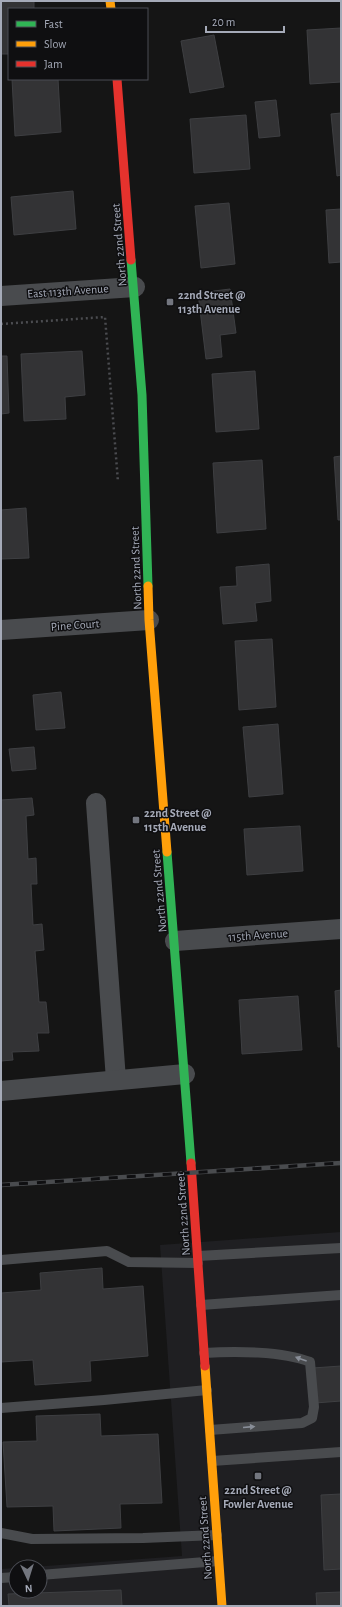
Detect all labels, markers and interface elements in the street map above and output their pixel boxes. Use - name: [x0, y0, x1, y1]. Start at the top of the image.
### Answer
- legend: [8, 8, 148, 80]
- scale bar: [206, 8, 284, 34]
- text: 20 m: [212, 16, 235, 28]
- text: Fast: [44, 18, 63, 30]
- text: Slow: [44, 38, 66, 50]
- text: Jam: [44, 58, 63, 70]
- street label: North 22nd Street: [109, 203, 129, 287]
- street label: East 113th Avenue: [27, 282, 109, 300]
- place label: 22nd Street @ 113th Avenue: [178, 289, 245, 315]
- marker: 22nd Street @ 113th Avenue: [165, 297, 175, 307]
- street label: North 22nd Street: [129, 526, 143, 610]
- street label: Pine Court: [50, 617, 100, 633]
- place label: 22nd Street @ 115th Avenue: [144, 807, 211, 833]
- marker: 22nd Street @ 115th Avenue: [131, 815, 141, 825]
- street label: North 22nd Street: [149, 849, 169, 933]
- street label: 115th Avenue: [227, 927, 289, 943]
- street label: North 22nd Street: [174, 1172, 192, 1256]
- one-way arrow: [294, 1355, 306, 1361]
- one-way arrow: [242, 1424, 255, 1431]
- marker: 22nd Street @ Fowler Avenue: [253, 1471, 263, 1481]
- place label: 22nd Street @ Fowler Avenue: [223, 1484, 293, 1510]
- street label: North 22nd Street: [196, 1496, 214, 1580]
- north arrow: [8, 1559, 48, 1599]
- text: N: [24, 1583, 33, 1594]

